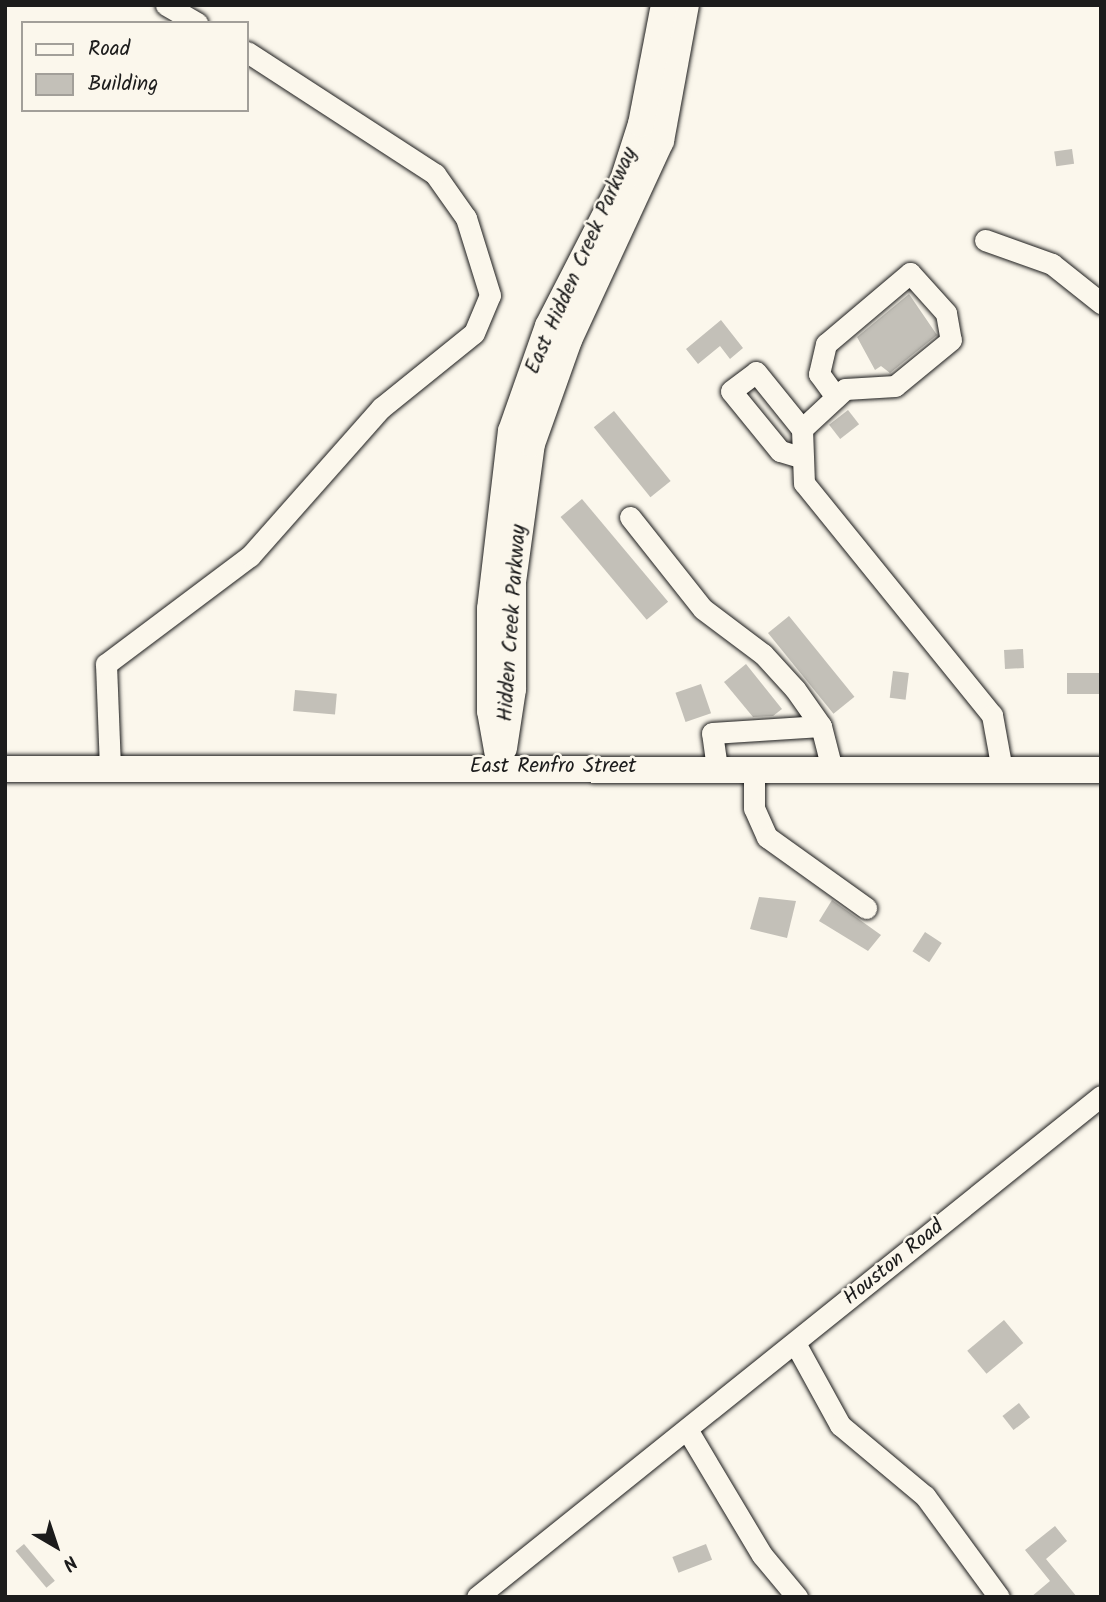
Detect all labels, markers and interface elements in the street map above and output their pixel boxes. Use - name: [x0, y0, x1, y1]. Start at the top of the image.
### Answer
- legend: [21, 21, 248, 112]
- text: Road: [88, 33, 130, 66]
- text: Building: [88, 68, 158, 101]
- street label: East Hidden Creek Parkway: [521, 144, 643, 378]
- street label: Hidden Creek Parkway: [494, 524, 532, 722]
- street label: East Renfro Street: [470, 754, 636, 780]
- street label: Houston Road: [839, 1215, 949, 1311]
- north arrow: [21, 1511, 91, 1581]
- text: N: [55, 1547, 83, 1578]

